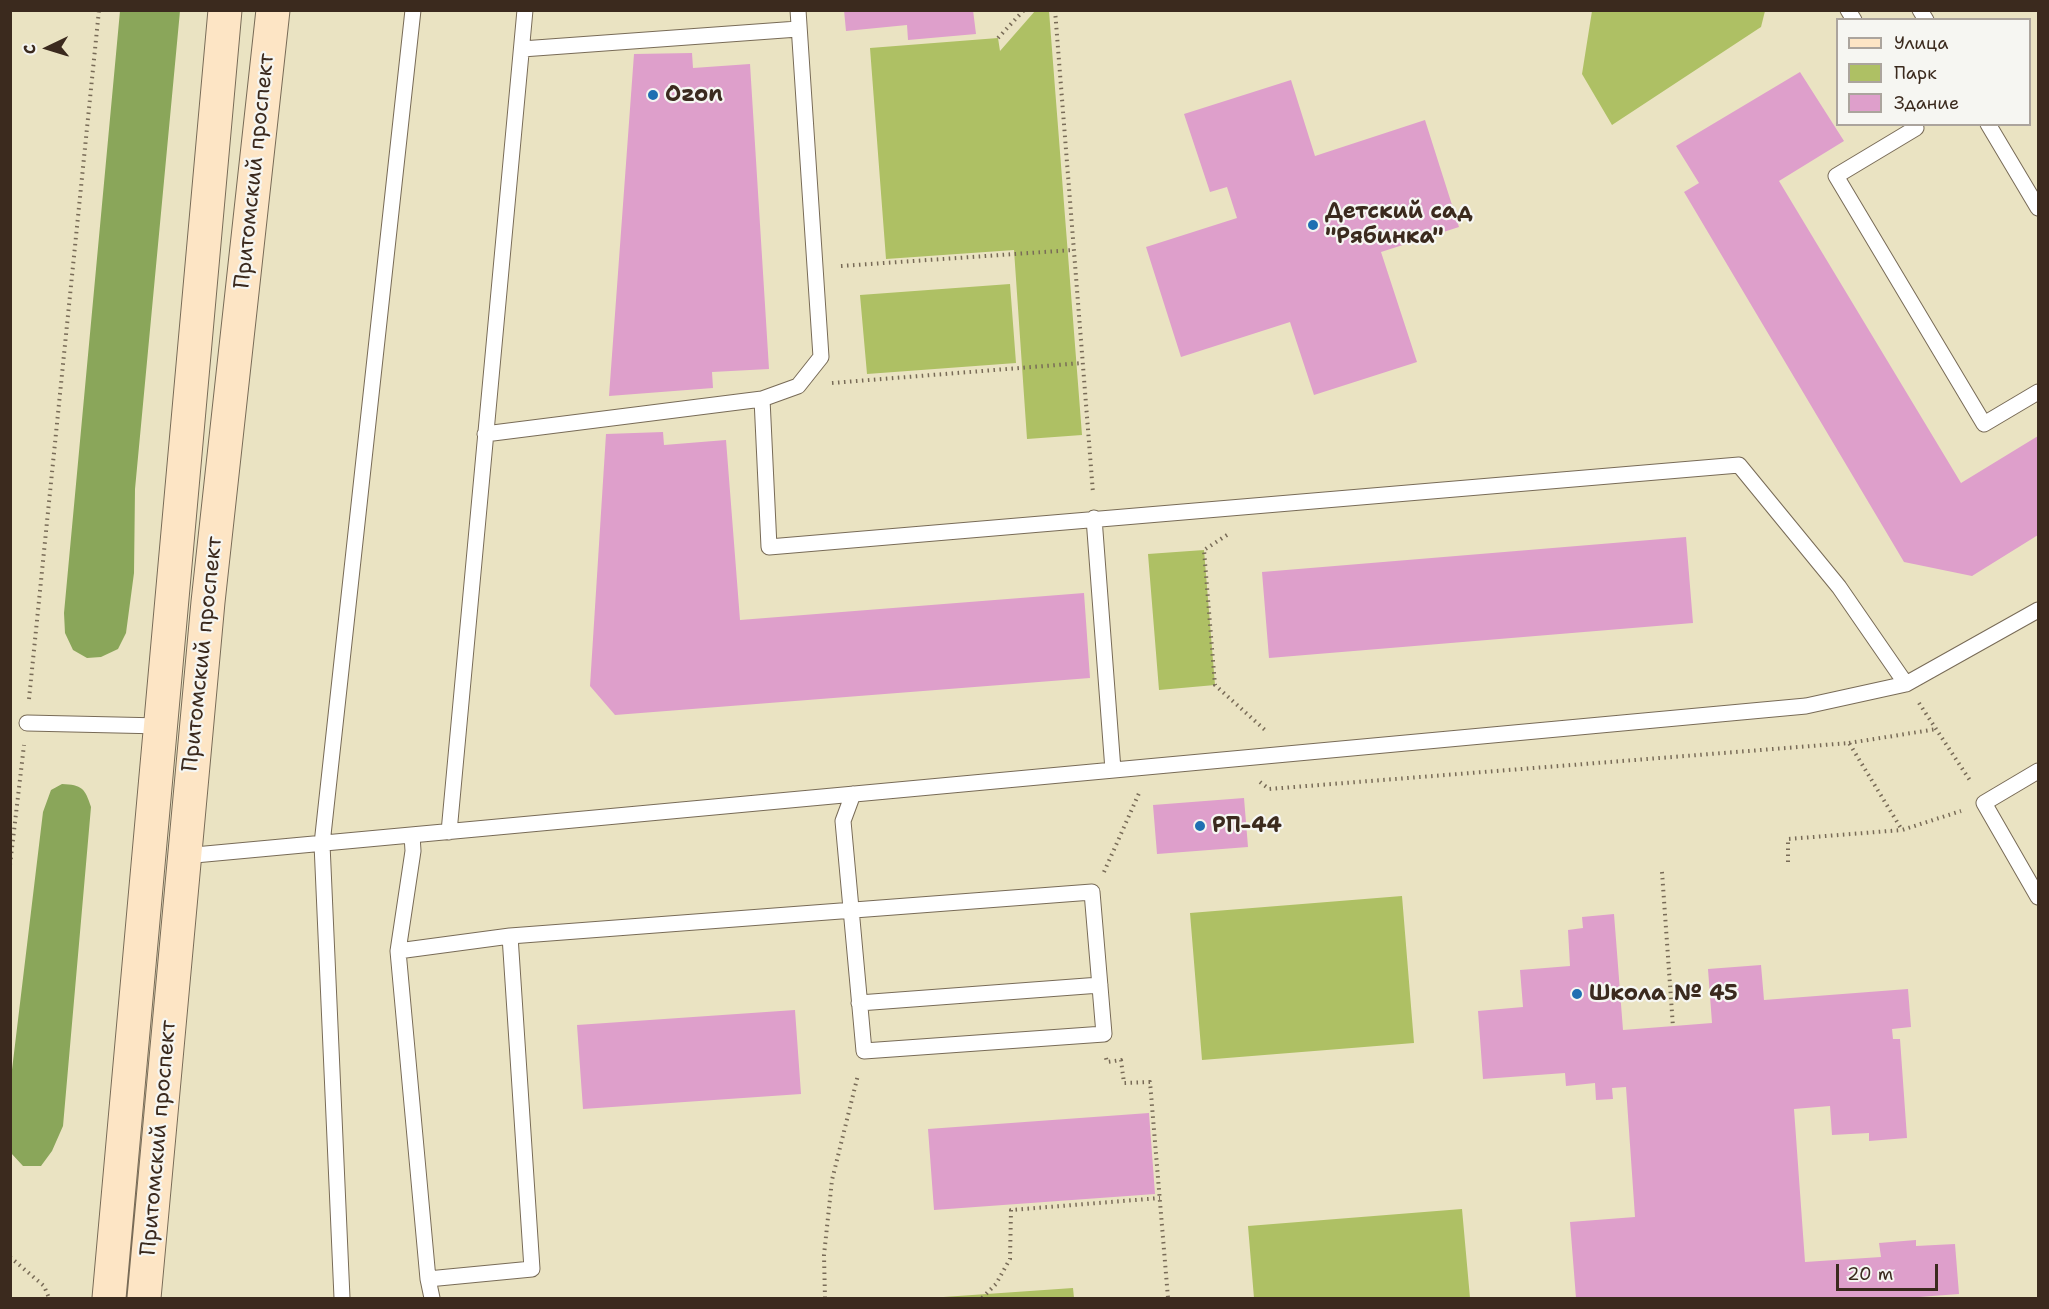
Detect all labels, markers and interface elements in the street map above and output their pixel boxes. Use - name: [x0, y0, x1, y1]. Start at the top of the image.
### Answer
- north arrow: [18, 18, 78, 78]
- legend: [1836, 18, 2031, 126]
- text: Улица: [1894, 31, 1948, 55]
- text: С: [19, 44, 40, 55]
- street label: Притомский проспект: [230, 52, 280, 290]
- text: Парк: [1894, 61, 1937, 85]
- place label: Ozon: [665, 82, 723, 108]
- marker: Ozon: [646, 88, 660, 102]
- text: Здание: [1894, 91, 1959, 115]
- place label: Детский сад "Рябинка": [1325, 199, 1473, 250]
- marker: Детский сад "Рябинка": [1306, 218, 1320, 232]
- street label: Притомский проспект: [178, 535, 228, 773]
- place label: РП-44: [1212, 813, 1282, 839]
- marker: РП-44: [1193, 819, 1207, 833]
- place label: Школа № 45: [1589, 981, 1738, 1007]
- marker: Школа № 45: [1570, 987, 1584, 1001]
- street label: Притомский проспект: [136, 1019, 182, 1257]
- scale bar: [1839, 1252, 1941, 1290]
- text: 20 m: [1847, 1262, 1893, 1286]

